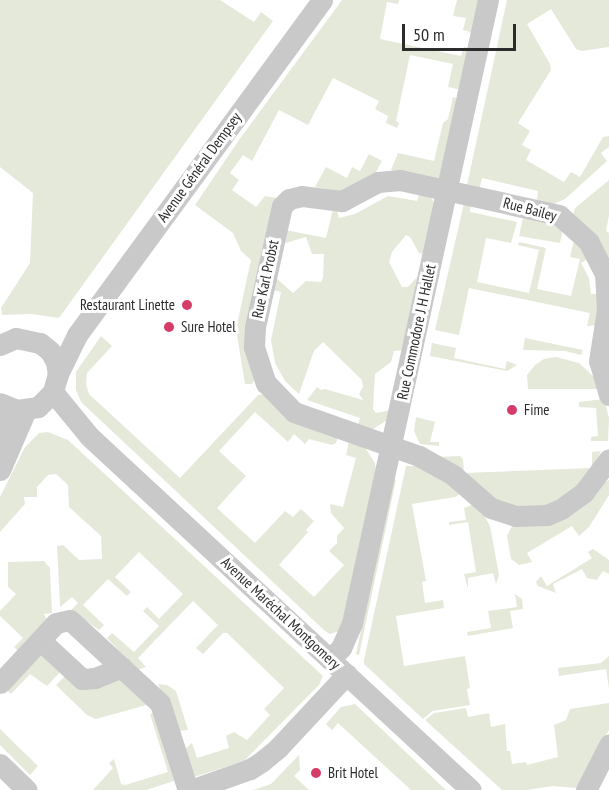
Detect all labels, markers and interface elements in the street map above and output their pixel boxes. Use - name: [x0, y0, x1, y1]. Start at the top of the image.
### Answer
- scale bar: [405, 12, 519, 50]
- text: 50 m: [413, 23, 445, 46]
- street label: Avenue Général Dempsey: [153, 109, 245, 225]
- street label: Rue Bailey: [501, 193, 559, 225]
- street label: Rue Karl Probst: [248, 238, 282, 320]
- street label: Rue Commodore J H Hallet: [393, 263, 439, 401]
- place label: Restaurant Linette: [80, 296, 175, 314]
- marker: Restaurant Linette: [180, 298, 194, 312]
- place label: Sure Hotel: [181, 318, 236, 336]
- marker: Sure Hotel: [162, 320, 176, 334]
- place label: Fime: [524, 401, 549, 419]
- marker: Fime: [505, 403, 519, 417]
- street label: Avenue Maréchal Montgomery: [218, 553, 344, 673]
- place label: Brit Hotel: [328, 764, 378, 782]
- marker: Brit Hotel: [309, 766, 323, 780]

